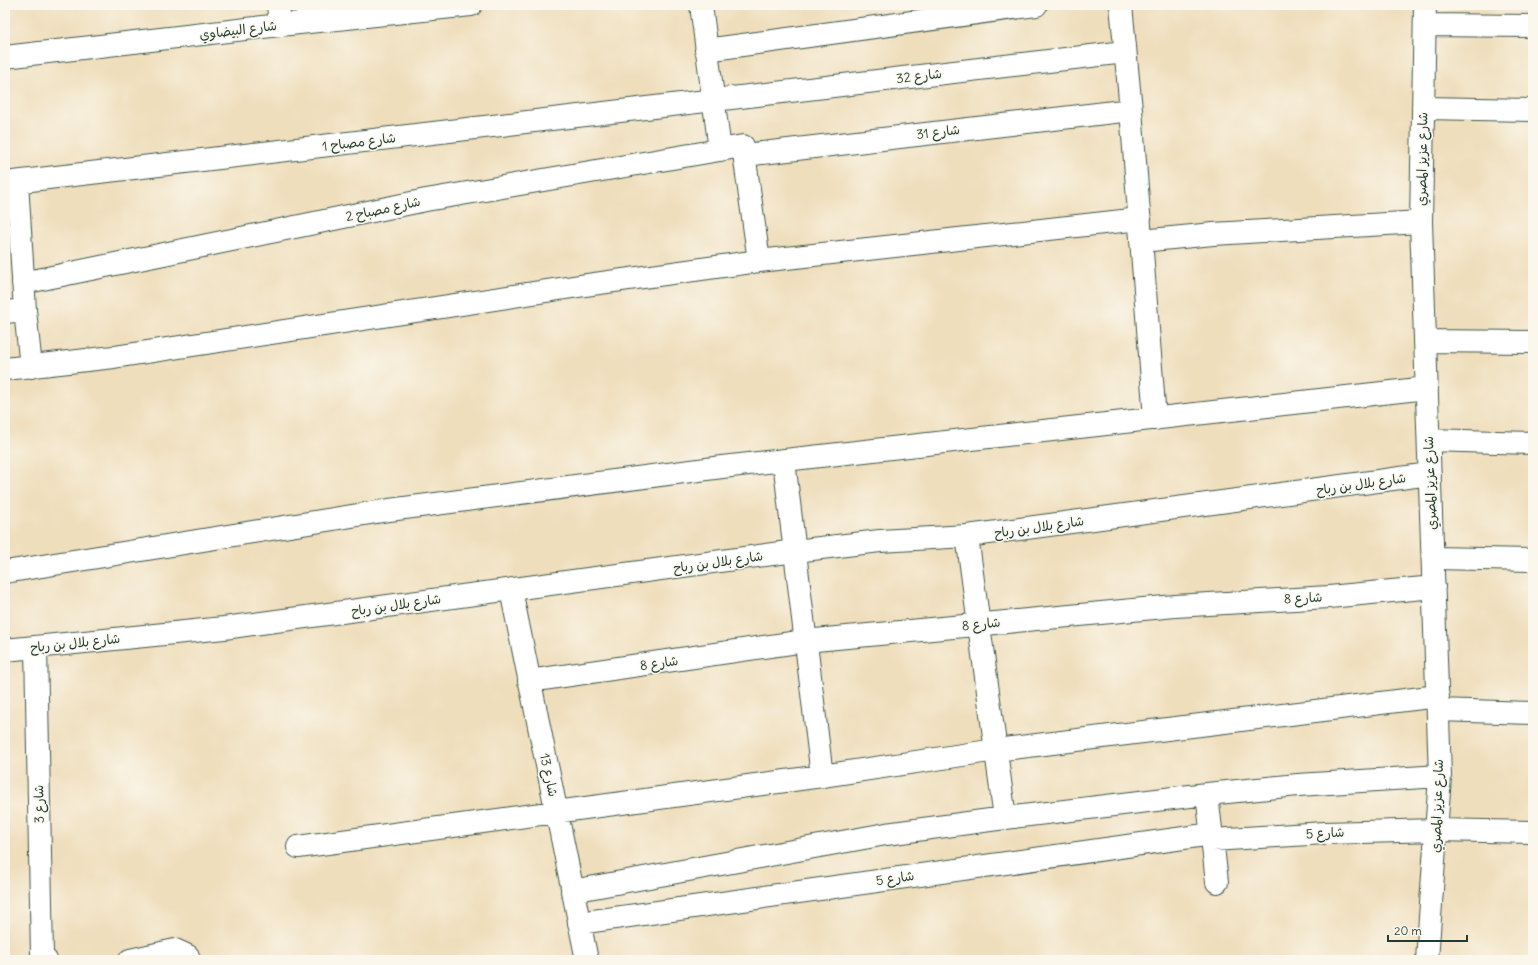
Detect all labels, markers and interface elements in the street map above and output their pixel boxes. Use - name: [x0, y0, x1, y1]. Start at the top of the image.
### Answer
- street label: شارع البيضاوي: [198, 17, 278, 44]
- street label: شارع 32: [895, 65, 943, 88]
- street label: شارع عزيز المصري: [1413, 112, 1432, 206]
- street label: شارع 31: [915, 121, 961, 144]
- street label: شارع مصباح 1: [321, 129, 397, 156]
- street label: شارع مصباح 2: [344, 193, 422, 226]
- street label: شارع عزيز المصري: [1420, 436, 1441, 530]
- street label: شارع بلال بن رباح: [1315, 469, 1407, 500]
- street label: شارع بلال بن رباح: [993, 512, 1085, 543]
- street label: شارع بلال بن رباح: [672, 547, 764, 578]
- street label: شارع 8: [1283, 588, 1323, 609]
- street label: شارع بلال بن رباح: [350, 590, 442, 621]
- street label: شارع 8: [961, 614, 1001, 635]
- street label: شارع بلال بن رباح: [29, 630, 121, 657]
- street label: شارع 8: [639, 652, 680, 675]
- street label: شارع 13: [535, 752, 562, 798]
- street label: شارع عزيز المصري: [1427, 759, 1448, 853]
- street label: شارع 3: [30, 785, 49, 823]
- street label: شارع 5: [1305, 823, 1345, 844]
- street label: شارع 5: [875, 867, 915, 890]
- scale bar: [1388, 917, 1467, 943]
- text: 20 m: [1394, 923, 1422, 938]

